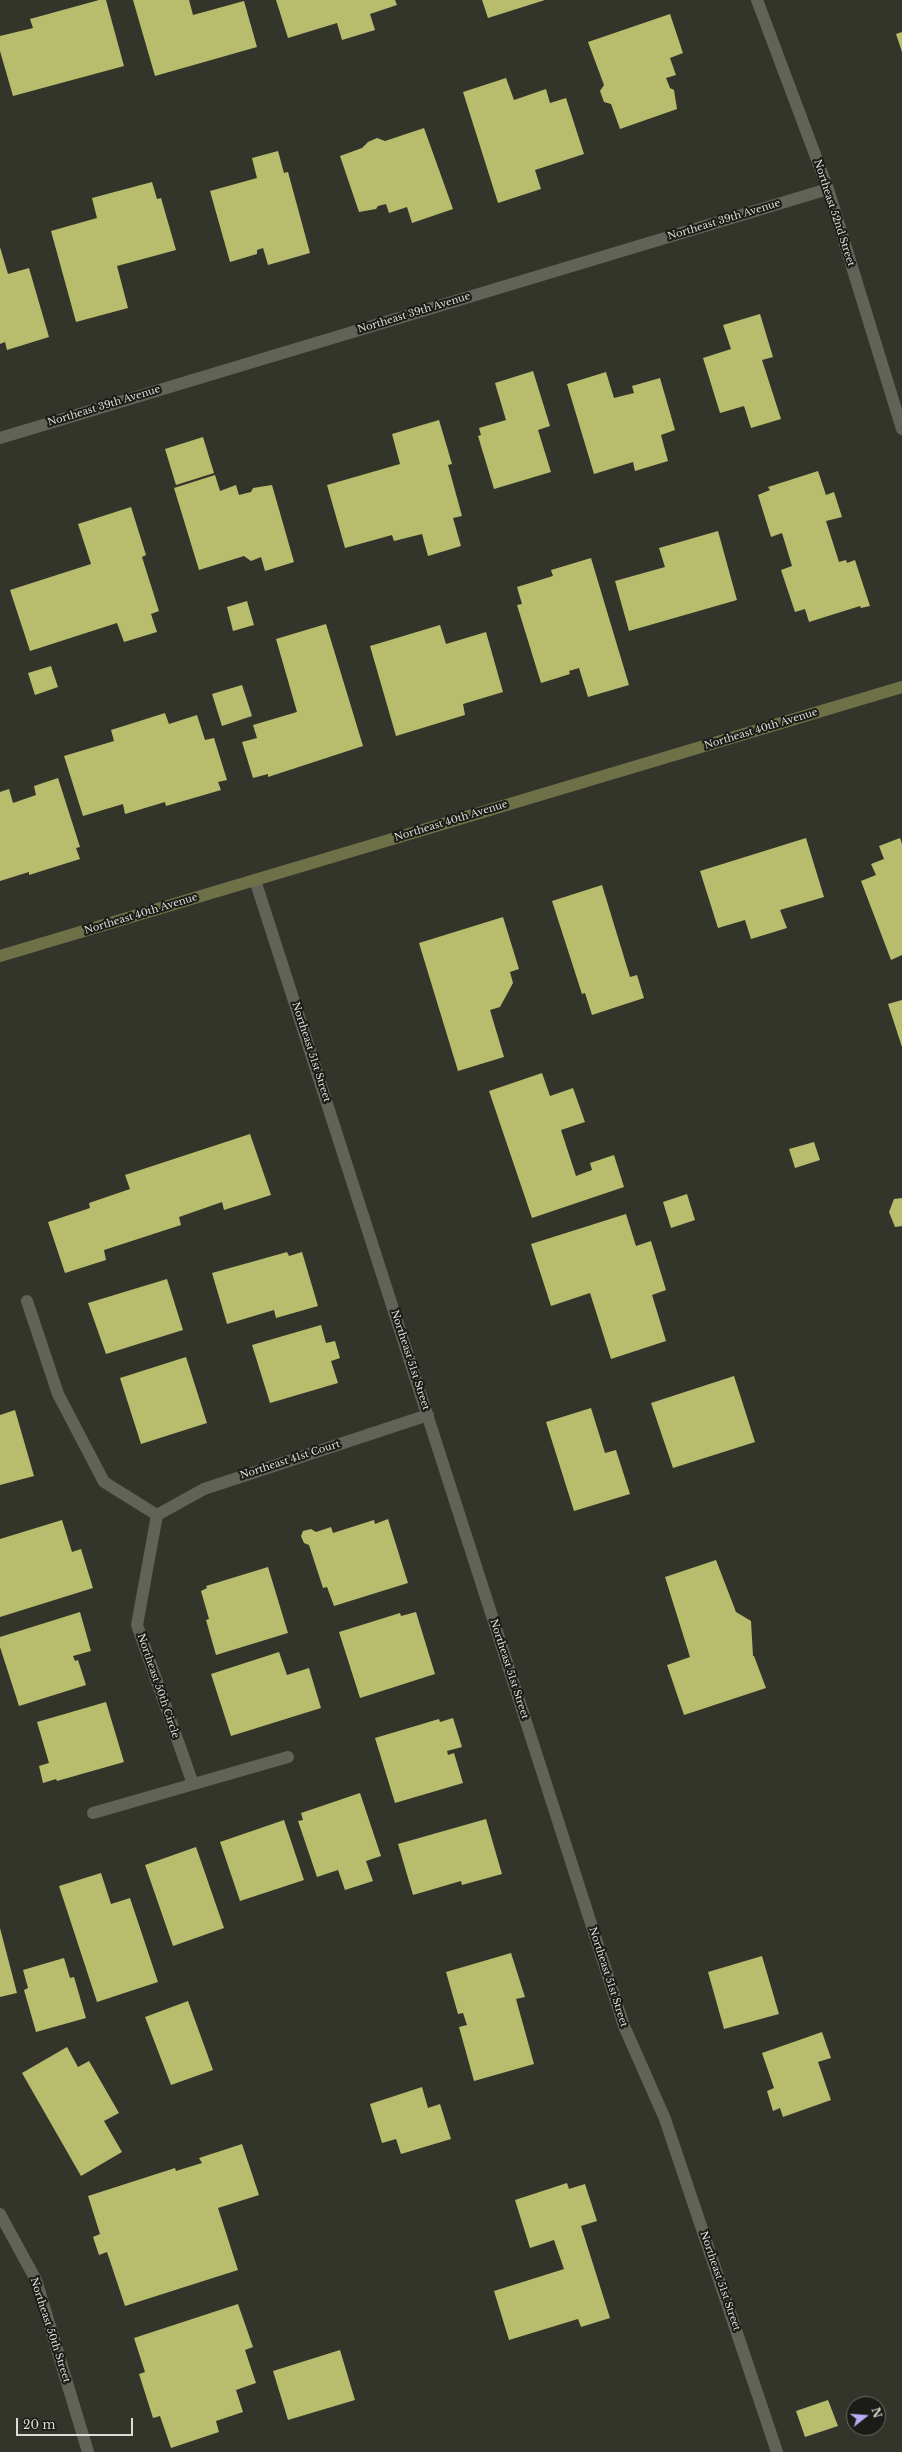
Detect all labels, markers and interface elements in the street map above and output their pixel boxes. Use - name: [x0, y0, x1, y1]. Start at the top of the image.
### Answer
- street label: Northeast 52nd Street: [811, 158, 857, 268]
- street label: Northeast 39th Avenue: [666, 197, 782, 243]
- street label: Northeast 39th Avenue: [356, 290, 472, 336]
- street label: Northeast 39th Avenue: [46, 383, 162, 429]
- street label: Northeast 40th Avenue: [703, 706, 819, 752]
- street label: Northeast 40th Avenue: [393, 798, 509, 844]
- street label: Northeast 40th Avenue: [83, 891, 199, 937]
- street label: Northeast 51st Street: [289, 1000, 333, 1104]
- street label: Northeast 51st Street: [388, 1308, 432, 1412]
- street label: Northeast 41st Court: [238, 1438, 342, 1482]
- street label: Northeast 51st Street: [487, 1617, 531, 1721]
- street label: Northeast 50th Circle: [134, 1632, 182, 1740]
- street label: Northeast 51st Street: [586, 1925, 630, 2029]
- street label: Northeast 51st Street: [697, 2230, 743, 2332]
- street label: Northeast 50th Street: [27, 2276, 73, 2384]
- north arrow: [846, 2396, 886, 2436]
- text: N: [868, 2406, 885, 2420]
- scale bar: [18, 2410, 135, 2436]
- text: 20 m: [23, 2417, 55, 2432]

